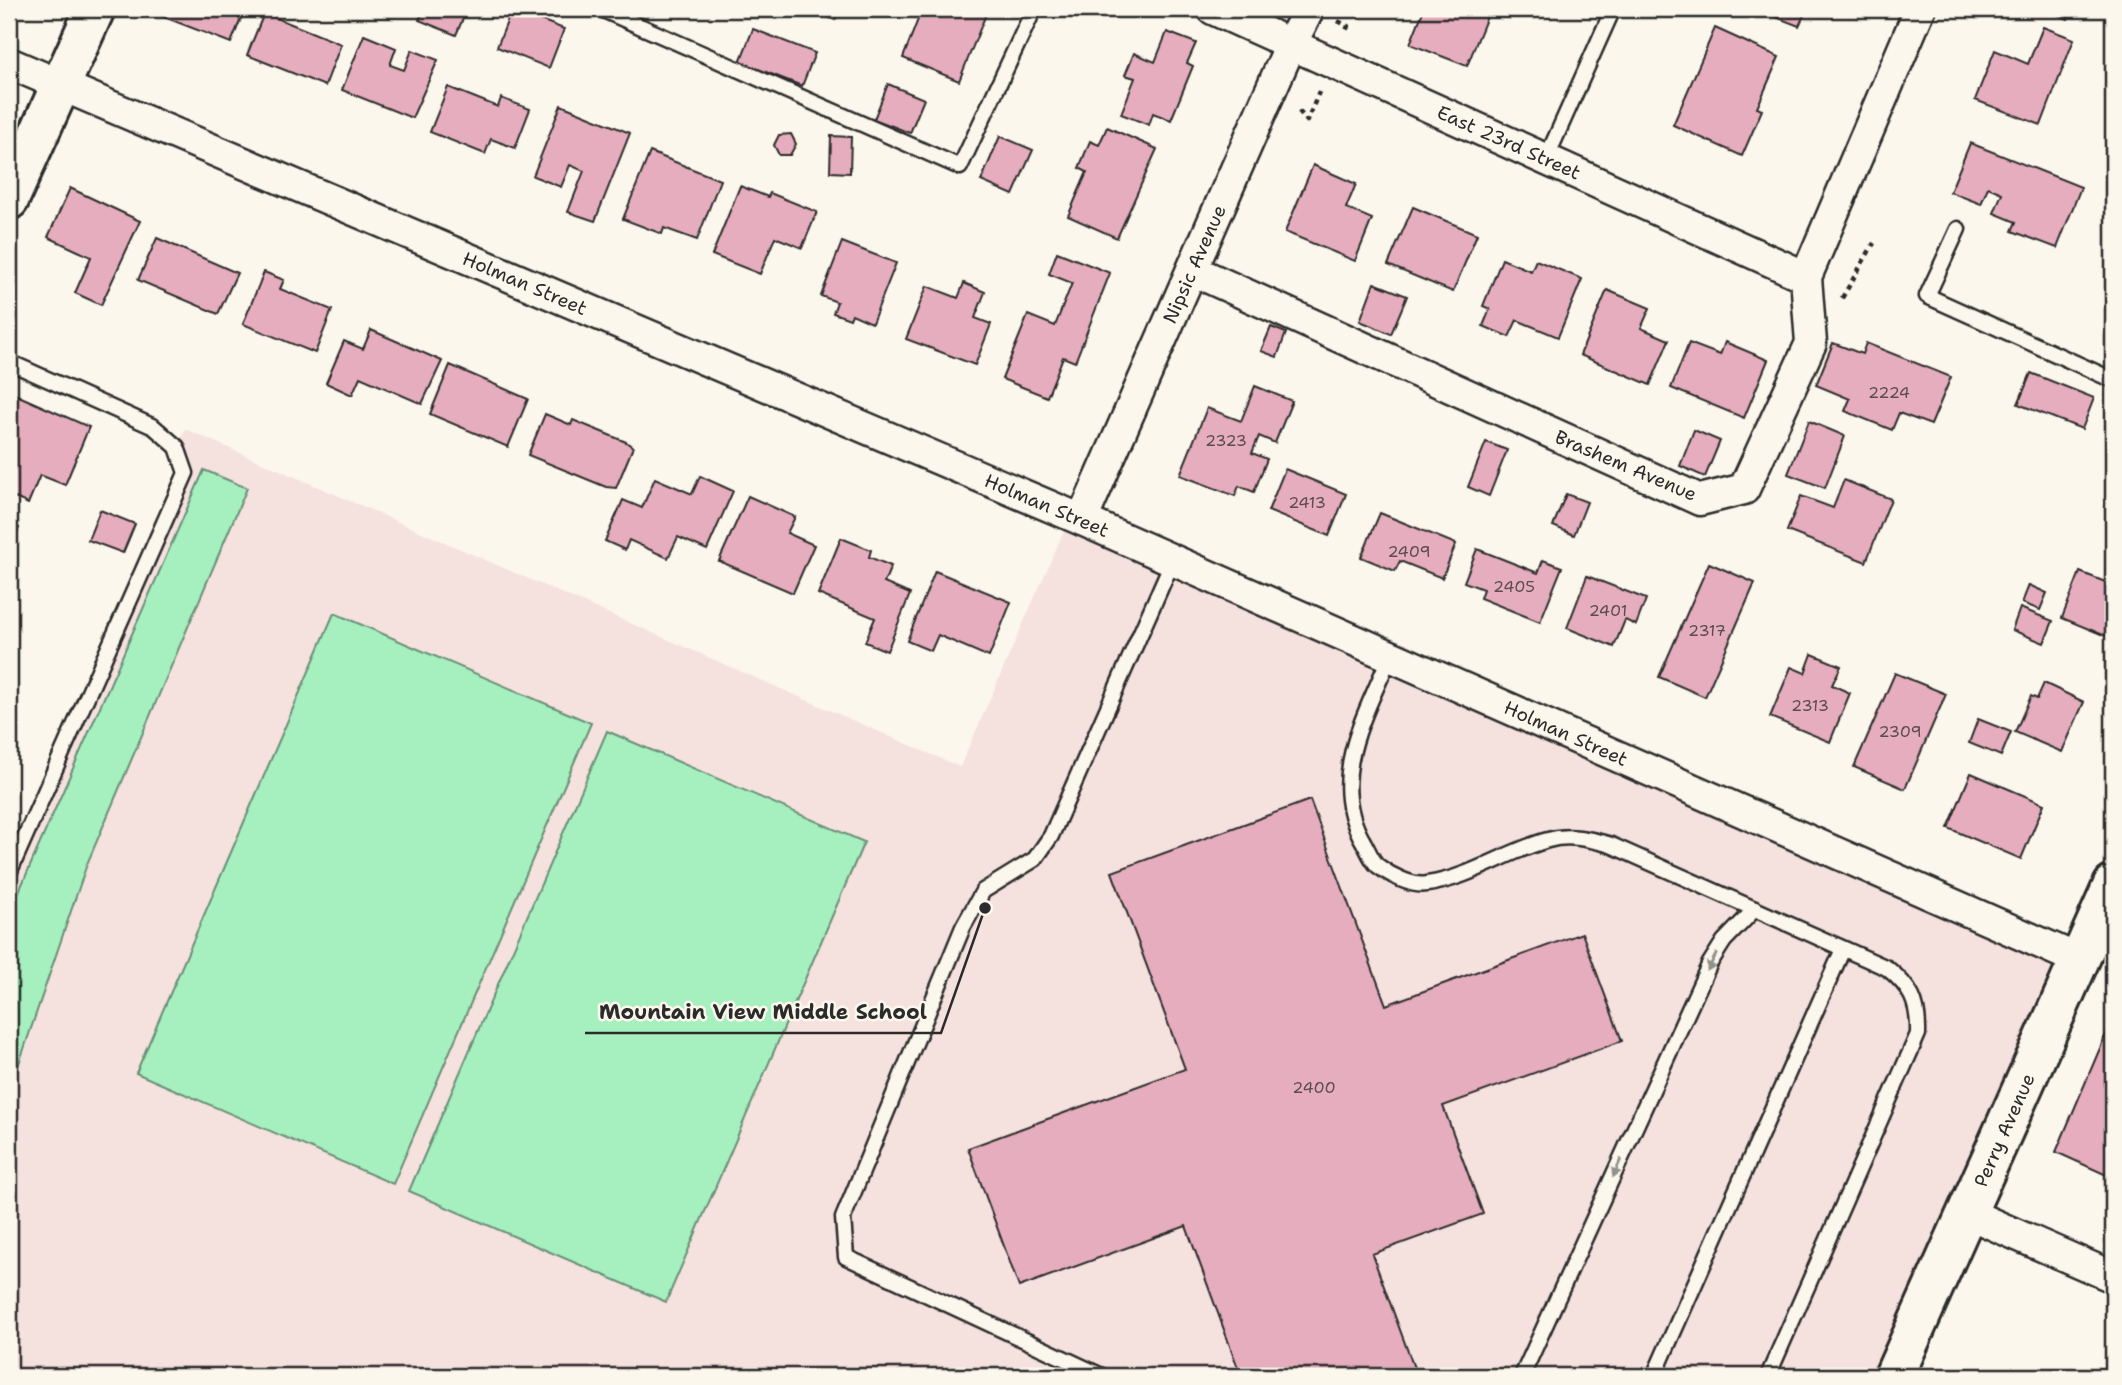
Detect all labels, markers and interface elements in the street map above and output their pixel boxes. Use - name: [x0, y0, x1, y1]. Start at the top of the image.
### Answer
- street label: East 23rd Street: [1433, 100, 1585, 185]
- street label: Nipsic Avenue: [1157, 201, 1232, 327]
- street label: Holman Street: [459, 246, 591, 321]
- house number: 2224: [1868, 382, 1910, 403]
- street label: Brashem Avenue: [1551, 424, 1701, 507]
- house number: 2323: [1205, 430, 1247, 451]
- street label: Holman Street: [981, 468, 1113, 543]
- house number: 2413: [1288, 492, 1326, 513]
- house number: 2409: [1387, 541, 1431, 562]
- house number: 2405: [1493, 576, 1535, 597]
- house number: 2401: [1589, 600, 1627, 621]
- house number: 2317: [1688, 620, 1726, 641]
- street label: Holman Street: [1500, 695, 1632, 772]
- house number: 2313: [1791, 695, 1829, 716]
- house number: 2309: [1878, 721, 1922, 742]
- one-way arrow: [1706, 952, 1718, 971]
- callout: Mountain View Middle School: [585, 991, 941, 1033]
- text: Mountain View Middle School: [599, 998, 927, 1026]
- street label: Perry Avenue: [1968, 1069, 2041, 1191]
- house number: 2400: [1292, 1077, 1336, 1098]
- one-way arrow: [1611, 1158, 1623, 1178]

